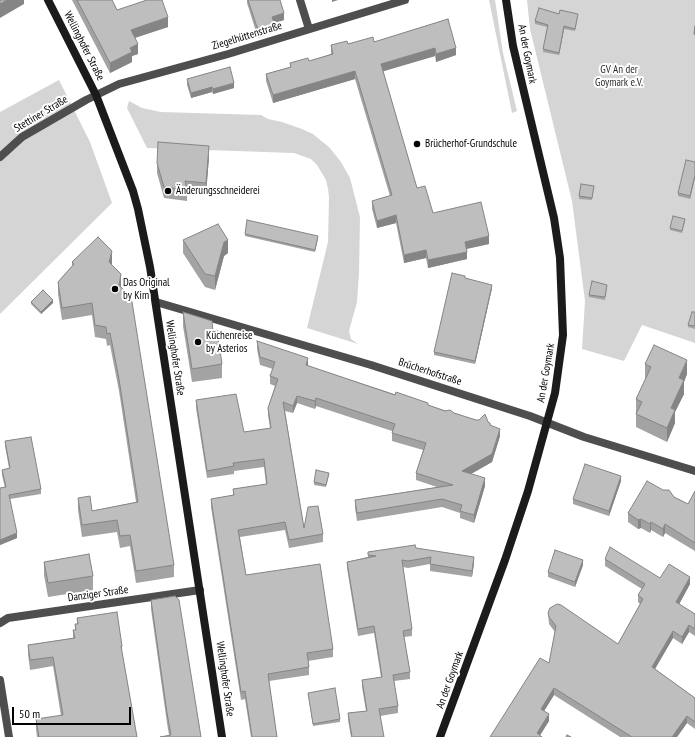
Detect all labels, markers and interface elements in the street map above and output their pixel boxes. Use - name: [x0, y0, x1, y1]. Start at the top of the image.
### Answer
- street label: Wellinghofer Straße: [61, 9, 107, 83]
- street label: Ziegelhüttenstraße: [210, 19, 284, 53]
- street label: An der Goymark: [515, 23, 539, 85]
- park label: GV An der Goymark e.V.: [595, 63, 643, 89]
- street label: Stettiner Straße: [12, 93, 70, 135]
- place label: Brücherhof-Grundschule: [425, 137, 517, 151]
- marker: Brücherhof-Grundschule: [412, 139, 422, 149]
- place label: Änderungsschneiderei: [176, 184, 260, 198]
- marker: Änderungsschneiderei: [163, 186, 173, 196]
- place label: Das Original by Kim: [123, 276, 170, 302]
- marker: Das Original by Kim: [110, 284, 120, 294]
- street label: Wellinghofer Straße: [163, 320, 187, 396]
- place label: Küchenreise by Asterios: [206, 329, 253, 355]
- marker: Küchenreise by Asterios: [193, 337, 203, 347]
- street label: An der Goymark: [534, 342, 558, 404]
- street label: Brücherhofstraße: [397, 356, 463, 388]
- street label: Danziger Straße: [67, 583, 129, 605]
- street label: Wellinghofer Straße: [213, 641, 237, 717]
- street label: An der Goymark: [434, 650, 466, 710]
- scale bar: [14, 699, 133, 725]
- text: 50 m: [19, 706, 40, 721]

